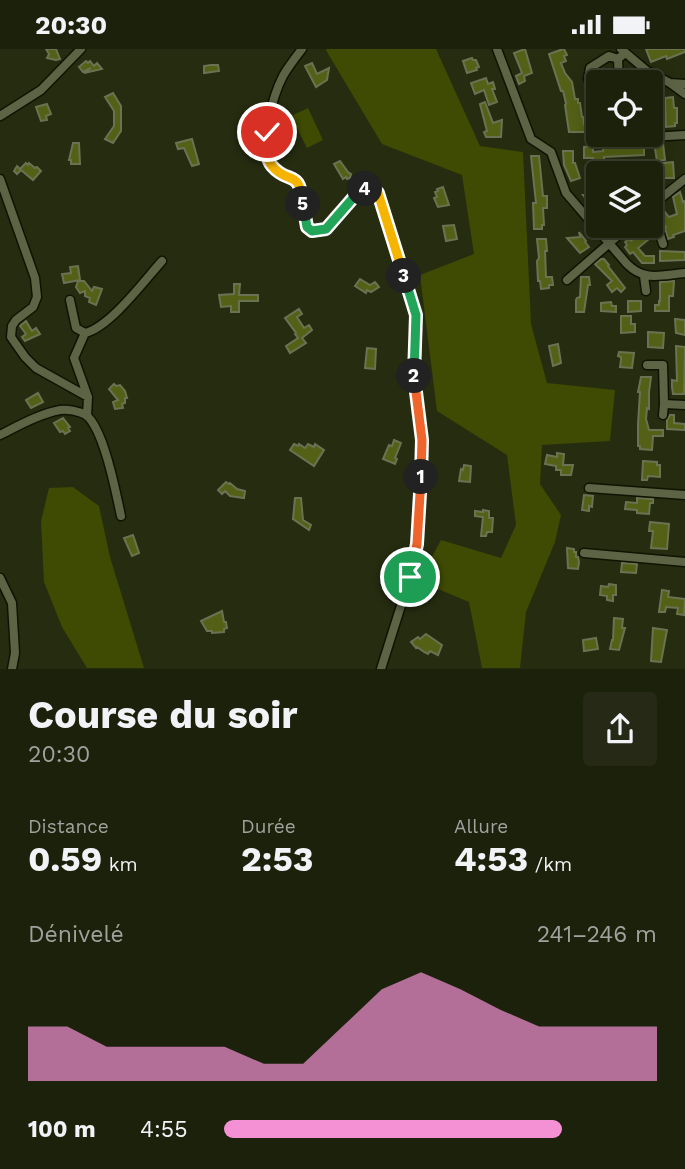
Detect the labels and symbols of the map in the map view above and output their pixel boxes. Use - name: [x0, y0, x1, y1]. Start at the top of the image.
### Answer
- pin: [237, 102, 297, 162]
- pin: 4: [348, 171, 382, 207]
- pin: 5: [286, 187, 320, 221]
- pin: 3: [386, 259, 422, 293]
- pin: 2: [396, 359, 432, 393]
- pin: 1: [404, 459, 438, 495]
- pin: [380, 547, 440, 607]

